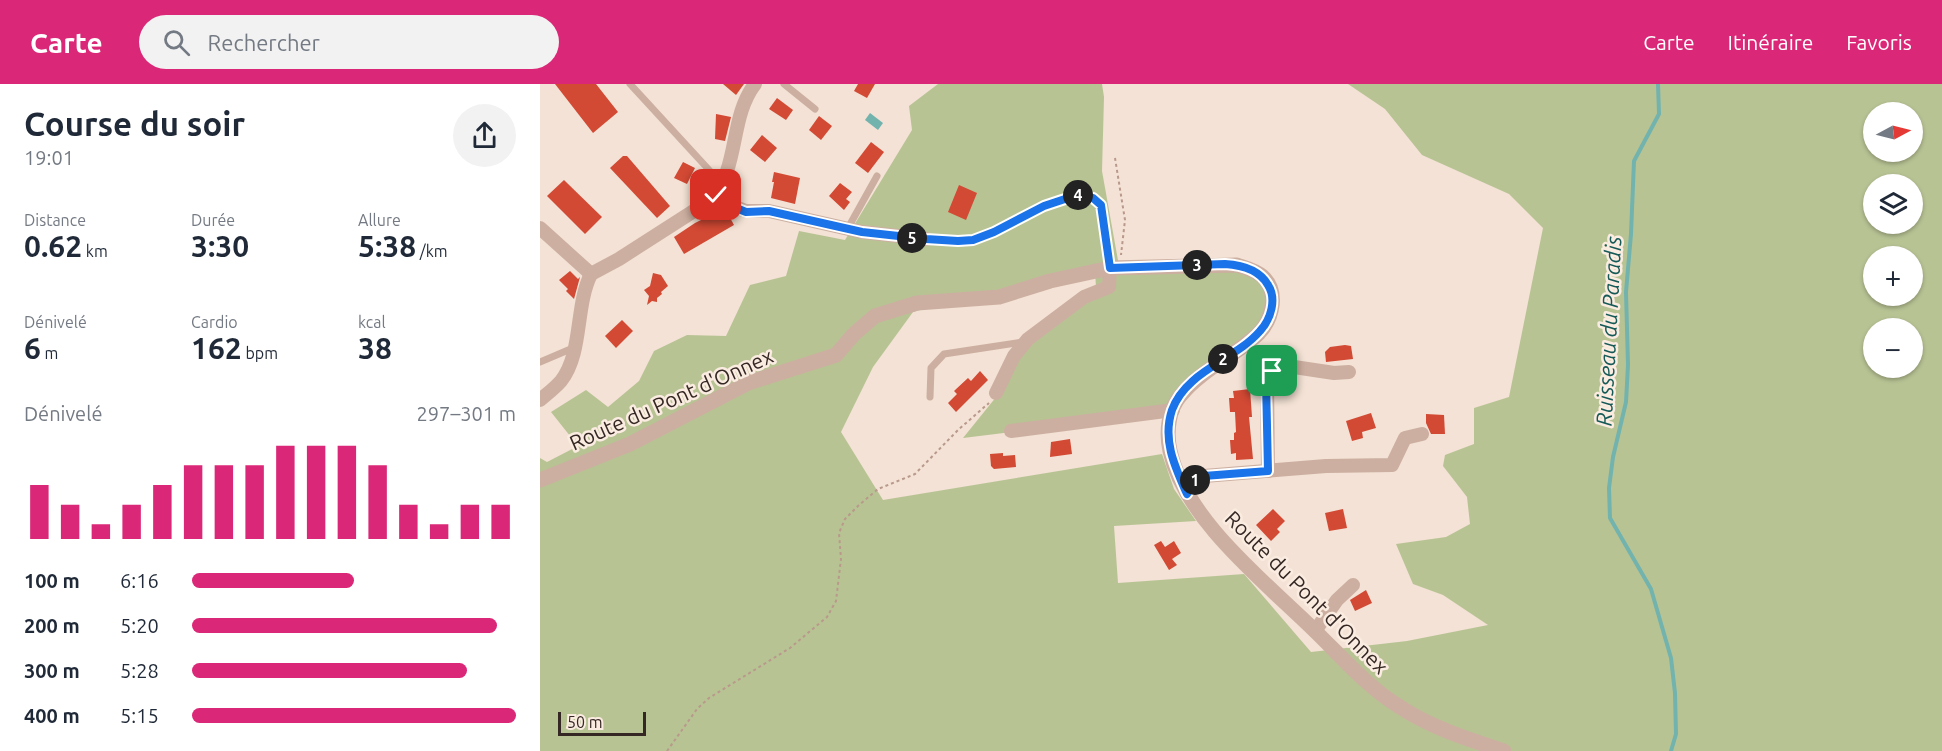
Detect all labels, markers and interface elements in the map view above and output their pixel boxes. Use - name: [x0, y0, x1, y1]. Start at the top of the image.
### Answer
- search box: [139, 15, 559, 69]
- icon: search: [160, 26, 193, 59]
- text: Carte: [30, 27, 103, 58]
- text: Rechercher: [208, 30, 320, 55]
- text: Carte: [1643, 30, 1695, 54]
- text: Itinéraire: [1728, 30, 1813, 54]
- text: Favoris: [1846, 30, 1912, 54]
- north arrow: [1863, 102, 1923, 162]
- map controls: [1863, 102, 1923, 378]
- button: share: [453, 104, 516, 167]
- text: Course du soir: [24, 105, 245, 142]
- text: 19:01: [24, 146, 74, 169]
- pin: [690, 169, 741, 220]
- button: layers: [1863, 174, 1923, 234]
- icon: check: [699, 178, 732, 211]
- pin: 4: [1063, 180, 1093, 210]
- text: 4: [1073, 186, 1083, 204]
- text: Distance: [24, 211, 86, 229]
- text: Durée: [191, 211, 235, 229]
- text: Allure: [358, 211, 401, 229]
- pin: 5: [897, 223, 927, 253]
- text: 0.62: [24, 229, 82, 263]
- text: 3:30: [191, 229, 249, 263]
- text: 5:38: [358, 229, 416, 263]
- text: 5: [907, 229, 917, 247]
- water label: Ruisseau du Paradis: [1591, 235, 1625, 427]
- text: km: [82, 242, 108, 260]
- text: /km: [416, 242, 448, 260]
- button: +: [1863, 246, 1923, 306]
- pin: 3: [1182, 250, 1212, 280]
- text: 3: [1192, 256, 1202, 274]
- text: Dénivelé: [24, 313, 87, 331]
- text: Cardio: [191, 313, 238, 331]
- text: kcal: [358, 313, 386, 331]
- button: −: [1863, 318, 1923, 378]
- text: 6: [24, 331, 41, 365]
- text: 162: [191, 331, 242, 365]
- text: 38: [358, 331, 392, 365]
- street label: Route du Pont d'Onnex: [566, 343, 777, 455]
- text: m: [41, 344, 58, 362]
- text: bpm: [242, 344, 278, 362]
- pin: 2: [1208, 344, 1238, 374]
- pin: [1246, 345, 1297, 396]
- text: 2: [1218, 350, 1228, 368]
- icon: arrive: [1255, 354, 1288, 387]
- text: Dénivelé: [24, 402, 102, 425]
- text: 297–301 m: [417, 402, 516, 425]
- pin: 1: [1180, 465, 1210, 495]
- text: 1: [1190, 471, 1200, 489]
- street label: Route du Pont d'Onnex: [1221, 506, 1394, 679]
- text: 100 m: [24, 569, 80, 592]
- text: 6:16: [120, 569, 159, 592]
- text: 200 m: [24, 614, 80, 637]
- text: 5:20: [120, 614, 159, 637]
- text: 300 m: [24, 659, 80, 682]
- text: 5:28: [120, 659, 159, 682]
- text: 400 m: [24, 704, 80, 727]
- text: 5:15: [120, 704, 159, 727]
- scale bar: [558, 709, 646, 736]
- text: 50 m: [567, 713, 603, 731]

